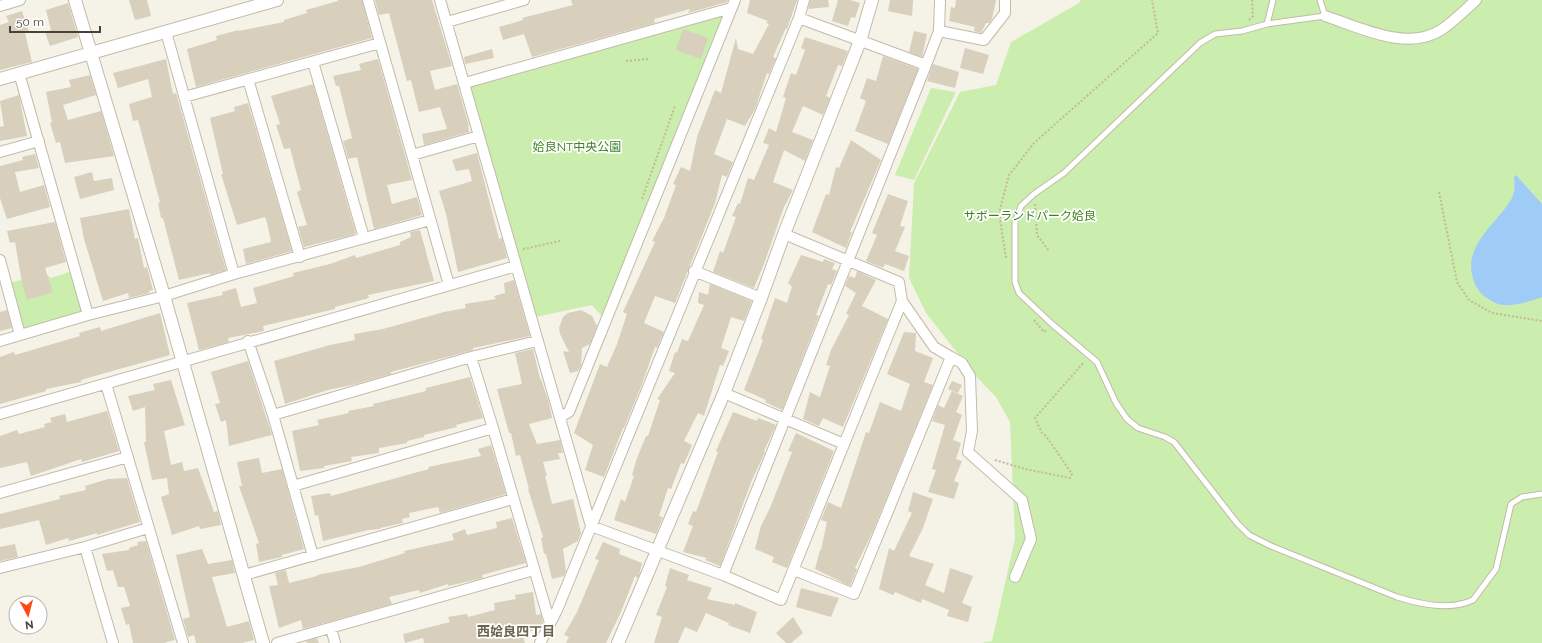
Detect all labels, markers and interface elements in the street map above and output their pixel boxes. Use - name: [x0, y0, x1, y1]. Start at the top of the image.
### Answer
- scale bar: [10, 8, 100, 34]
- text: 50 m: [16, 15, 44, 29]
- park label: 姶良NT中央公園: [533, 140, 621, 154]
- park label: サボーランドパーク姶良: [964, 209, 1096, 223]
- north arrow: [8, 595, 48, 635]
- text: N: [24, 617, 34, 631]
- district label: 西姶良四丁目: [477, 624, 555, 639]

